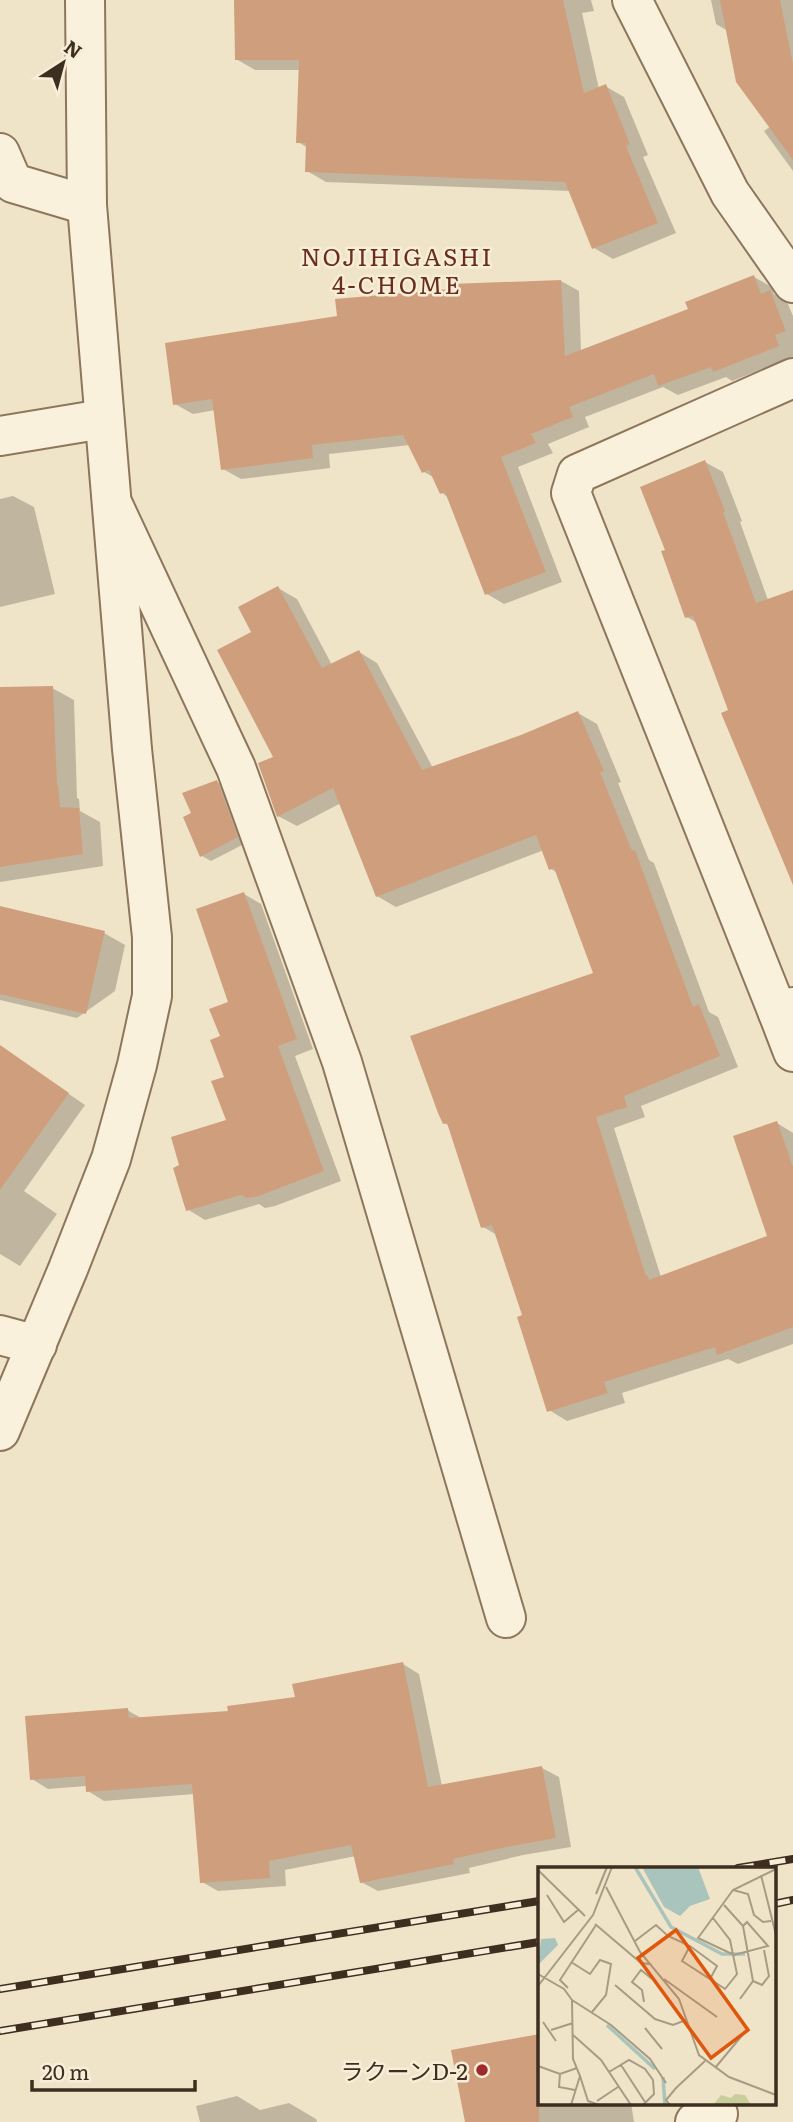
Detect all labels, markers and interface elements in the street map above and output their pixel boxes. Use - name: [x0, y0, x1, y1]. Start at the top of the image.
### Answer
- north arrow: [28, 28, 98, 98]
- text: N: [59, 32, 88, 64]
- district label: NOJIHIGASHI 4-CHOME: [301, 238, 493, 301]
- inset map: [538, 1867, 776, 2104]
- scale bar: [32, 2048, 194, 2092]
- place label: ラクーンD-2: [341, 2053, 468, 2087]
- text: 20 m: [42, 2055, 89, 2086]
- marker: ラクーンD-2: [474, 2062, 490, 2078]

